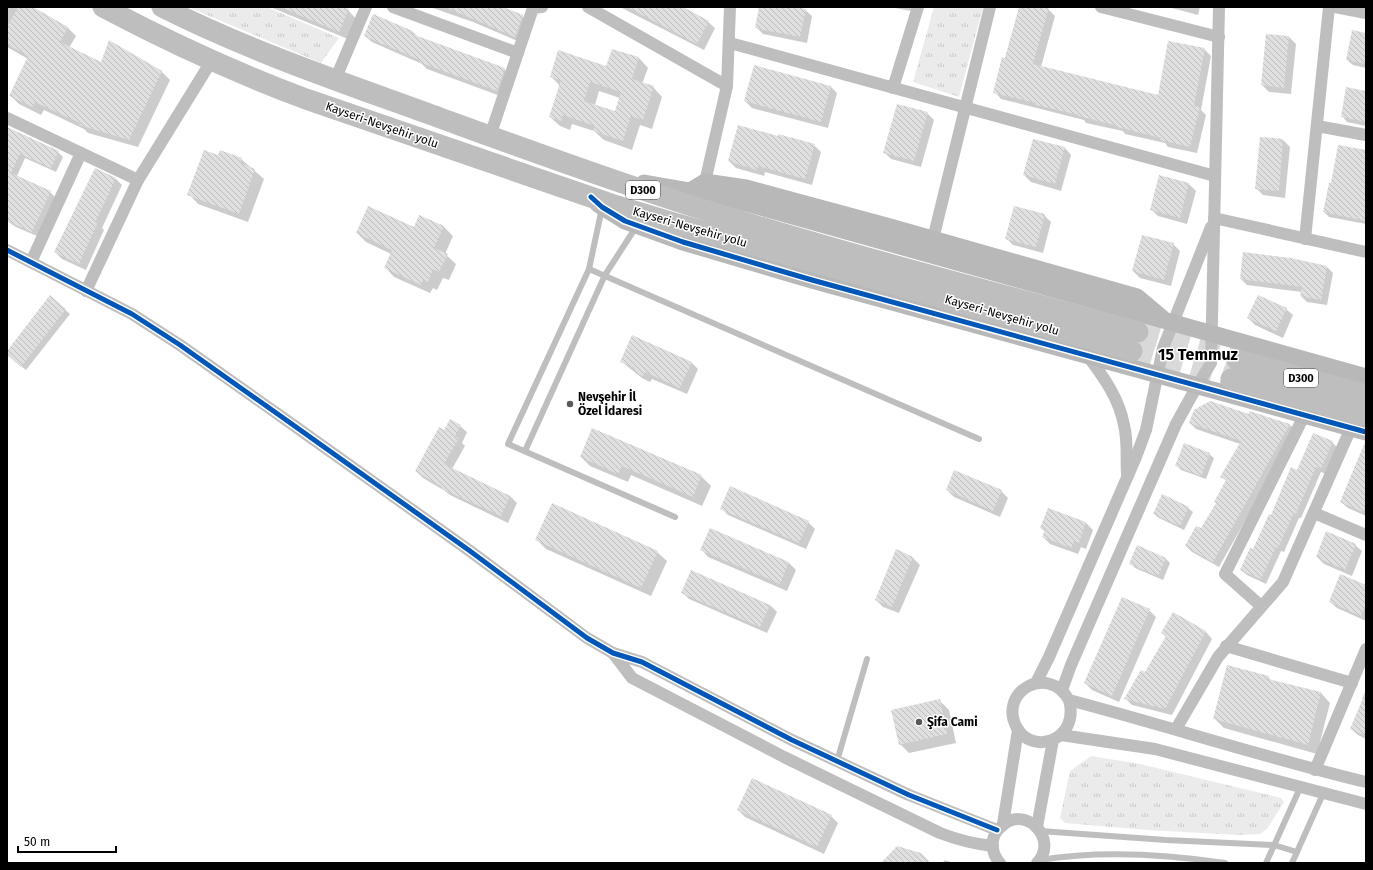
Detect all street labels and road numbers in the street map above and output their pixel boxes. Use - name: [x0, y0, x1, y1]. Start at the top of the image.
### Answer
- street label: Kayseri-Nevşehir yolu: [324, 99, 440, 151]
- road number: D300: [626, 181, 660, 199]
- street label: Kayseri-Nevşehir yolu: [631, 204, 749, 250]
- street label: Kayseri-Nevşehir yolu: [943, 292, 1061, 338]
- road number: D300: [1284, 369, 1318, 387]

